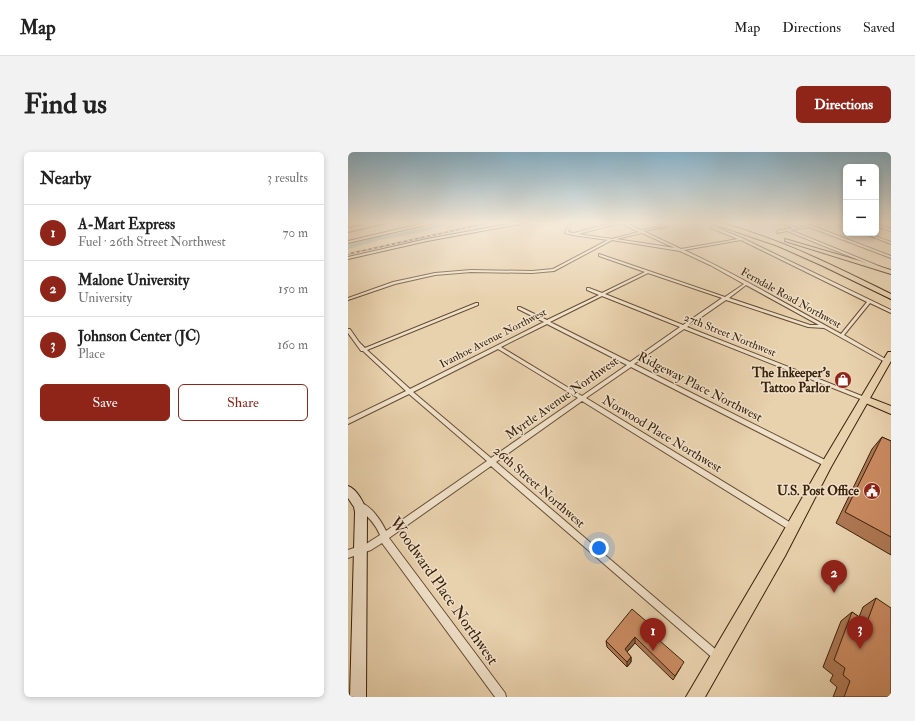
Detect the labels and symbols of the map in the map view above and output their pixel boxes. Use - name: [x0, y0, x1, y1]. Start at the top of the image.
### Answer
- street label: Ferndale Road Northwest: [739, 265, 844, 331]
- street label: Ivanhoe Avenue Northwest: [437, 305, 549, 371]
- street label: 27th Street Northwest: [682, 311, 778, 360]
- street label: Ridgeway Place Northwest: [635, 349, 765, 426]
- street label: Myrtle Avenue Northwest: [502, 353, 622, 444]
- place label: The Inkeeper's Tattoo Parlor: [751, 365, 831, 396]
- shop icon: The Inkeeper's Tattoo Parlor: [833, 370, 853, 390]
- street label: Norwood Place Northwest: [599, 392, 725, 476]
- street label: 26th Street Northwest: [490, 443, 588, 531]
- public building icon: U.S. Post Office: [862, 481, 882, 501]
- place label: U.S. Post Office: [777, 483, 860, 499]
- street label: Woodward Place Northwest: [385, 512, 503, 669]
- your location: [589, 538, 609, 558]
- pin: 2: [821, 560, 847, 593]
- pin: 3: [847, 616, 873, 649]
- pin: 1: [640, 618, 666, 651]

